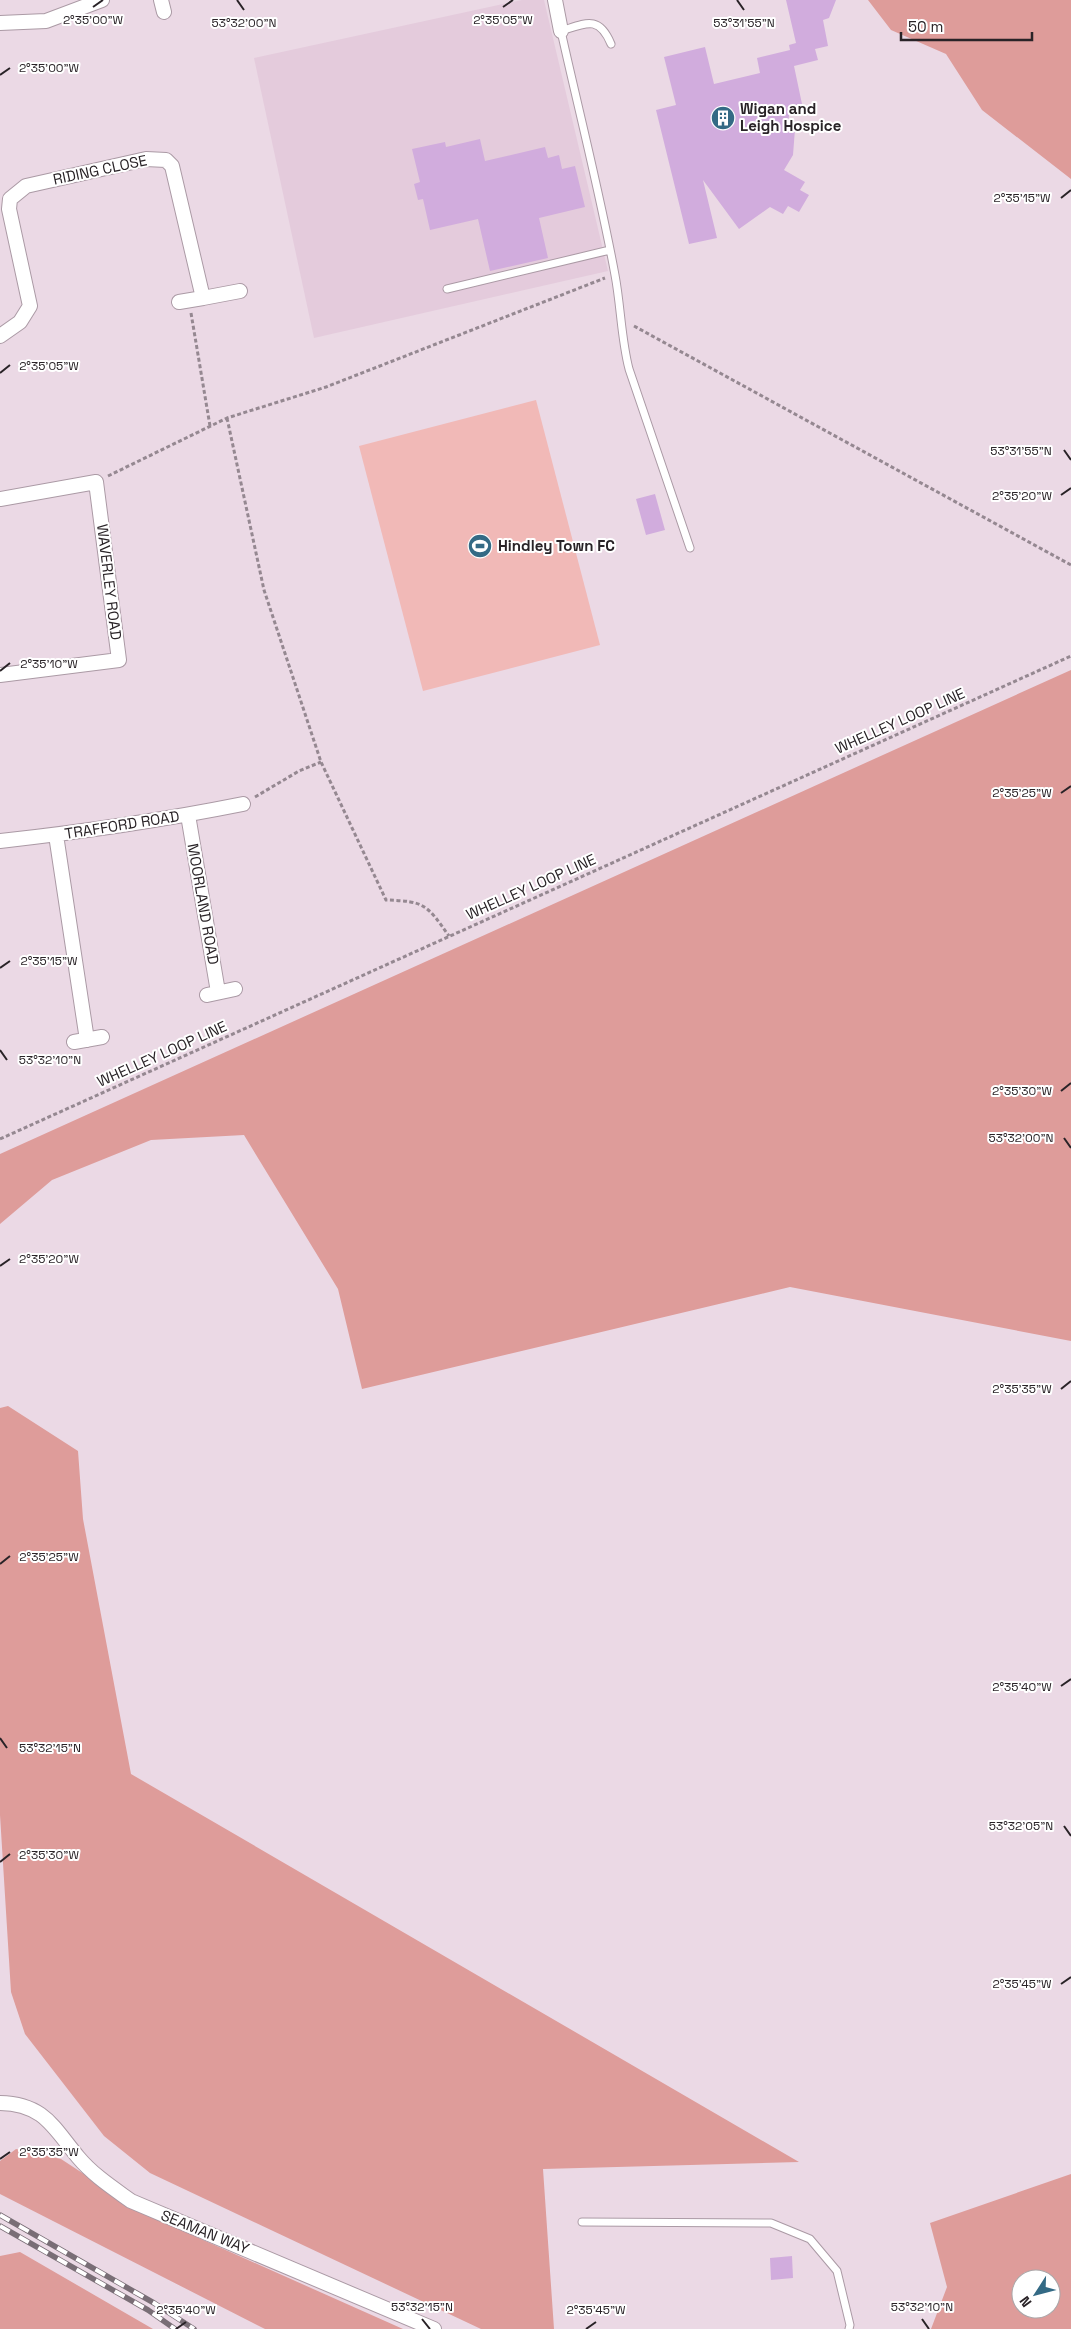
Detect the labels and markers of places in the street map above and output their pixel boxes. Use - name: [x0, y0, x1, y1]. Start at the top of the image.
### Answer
- place label: Wigan and Leigh Hospice: [740, 99, 842, 135]
- building icon: Wigan and Leigh Hospice: [710, 105, 736, 131]
- sports icon: Hindley Town FC: [467, 533, 493, 559]
- place label: Hindley Town FC: [498, 536, 615, 555]

